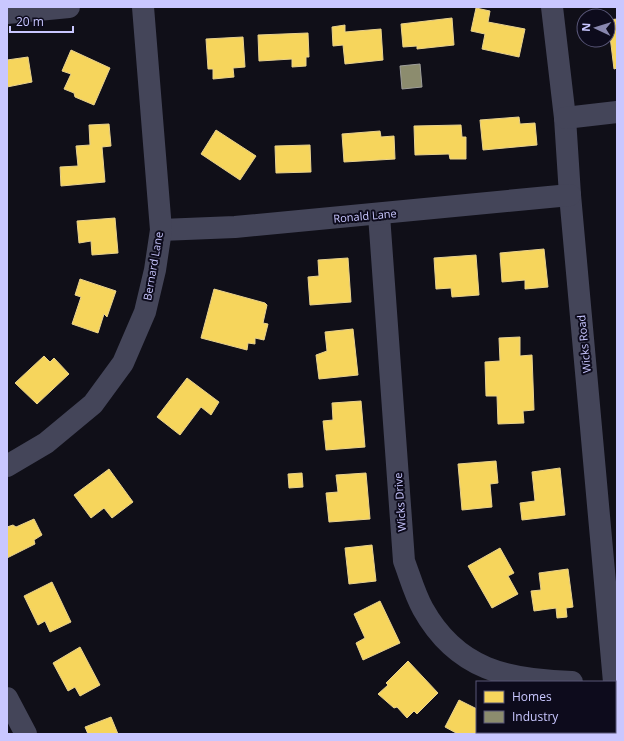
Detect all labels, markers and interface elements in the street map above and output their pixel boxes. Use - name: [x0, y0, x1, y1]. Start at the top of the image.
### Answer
- scale bar: [10, 8, 73, 34]
- north arrow: [576, 8, 616, 48]
- text: 20 m: [16, 13, 44, 30]
- text: N: [578, 22, 593, 32]
- street label: Ronald Lane: [333, 205, 397, 226]
- street label: Bernard Lane: [139, 230, 166, 301]
- street label: Wicks Road: [573, 314, 594, 374]
- street label: Wicks Drive: [390, 472, 409, 532]
- legend: [476, 681, 616, 733]
- text: Homes: [512, 688, 552, 705]
- text: Industry: [512, 708, 559, 725]

